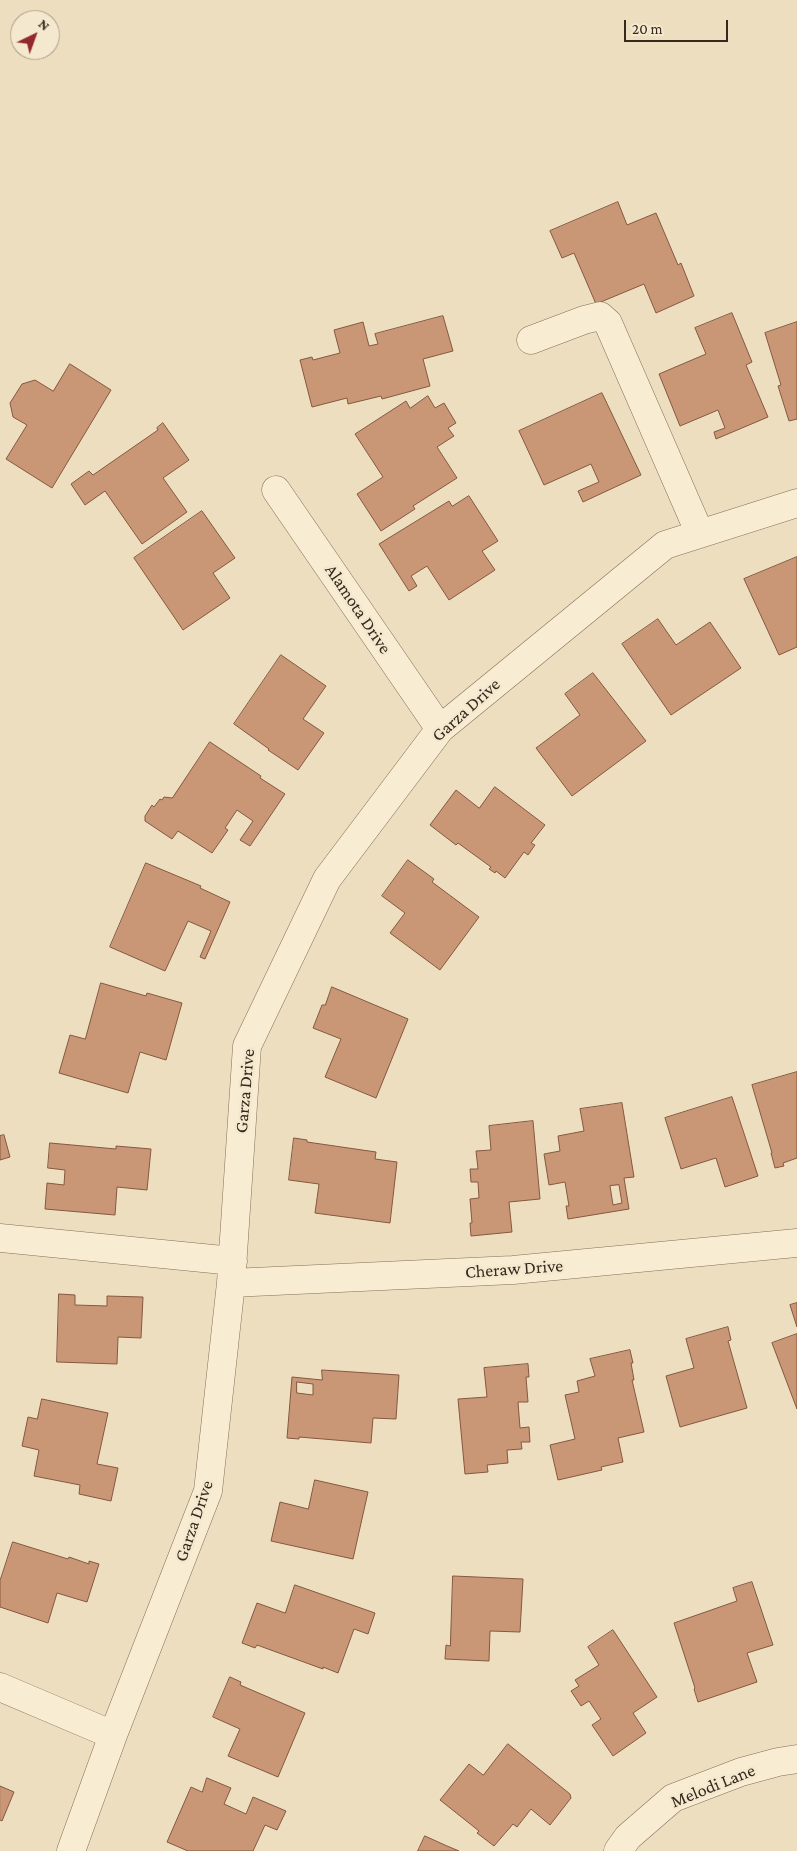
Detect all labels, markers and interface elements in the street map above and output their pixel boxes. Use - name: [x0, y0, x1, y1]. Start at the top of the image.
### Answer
- north arrow: [10, 10, 60, 60]
- scale bar: [627, 10, 731, 42]
- text: N: [35, 15, 53, 34]
- text: 20 m: [632, 21, 663, 37]
- street label: Alamota Drive: [320, 560, 396, 658]
- street label: Garza Drive: [427, 674, 505, 746]
- street label: Garza Drive: [231, 1048, 259, 1134]
- street label: Cheraw Drive: [464, 1255, 564, 1283]
- street label: Garza Drive: [170, 1478, 218, 1564]
- street label: Melodi Lane: [668, 1759, 758, 1813]

